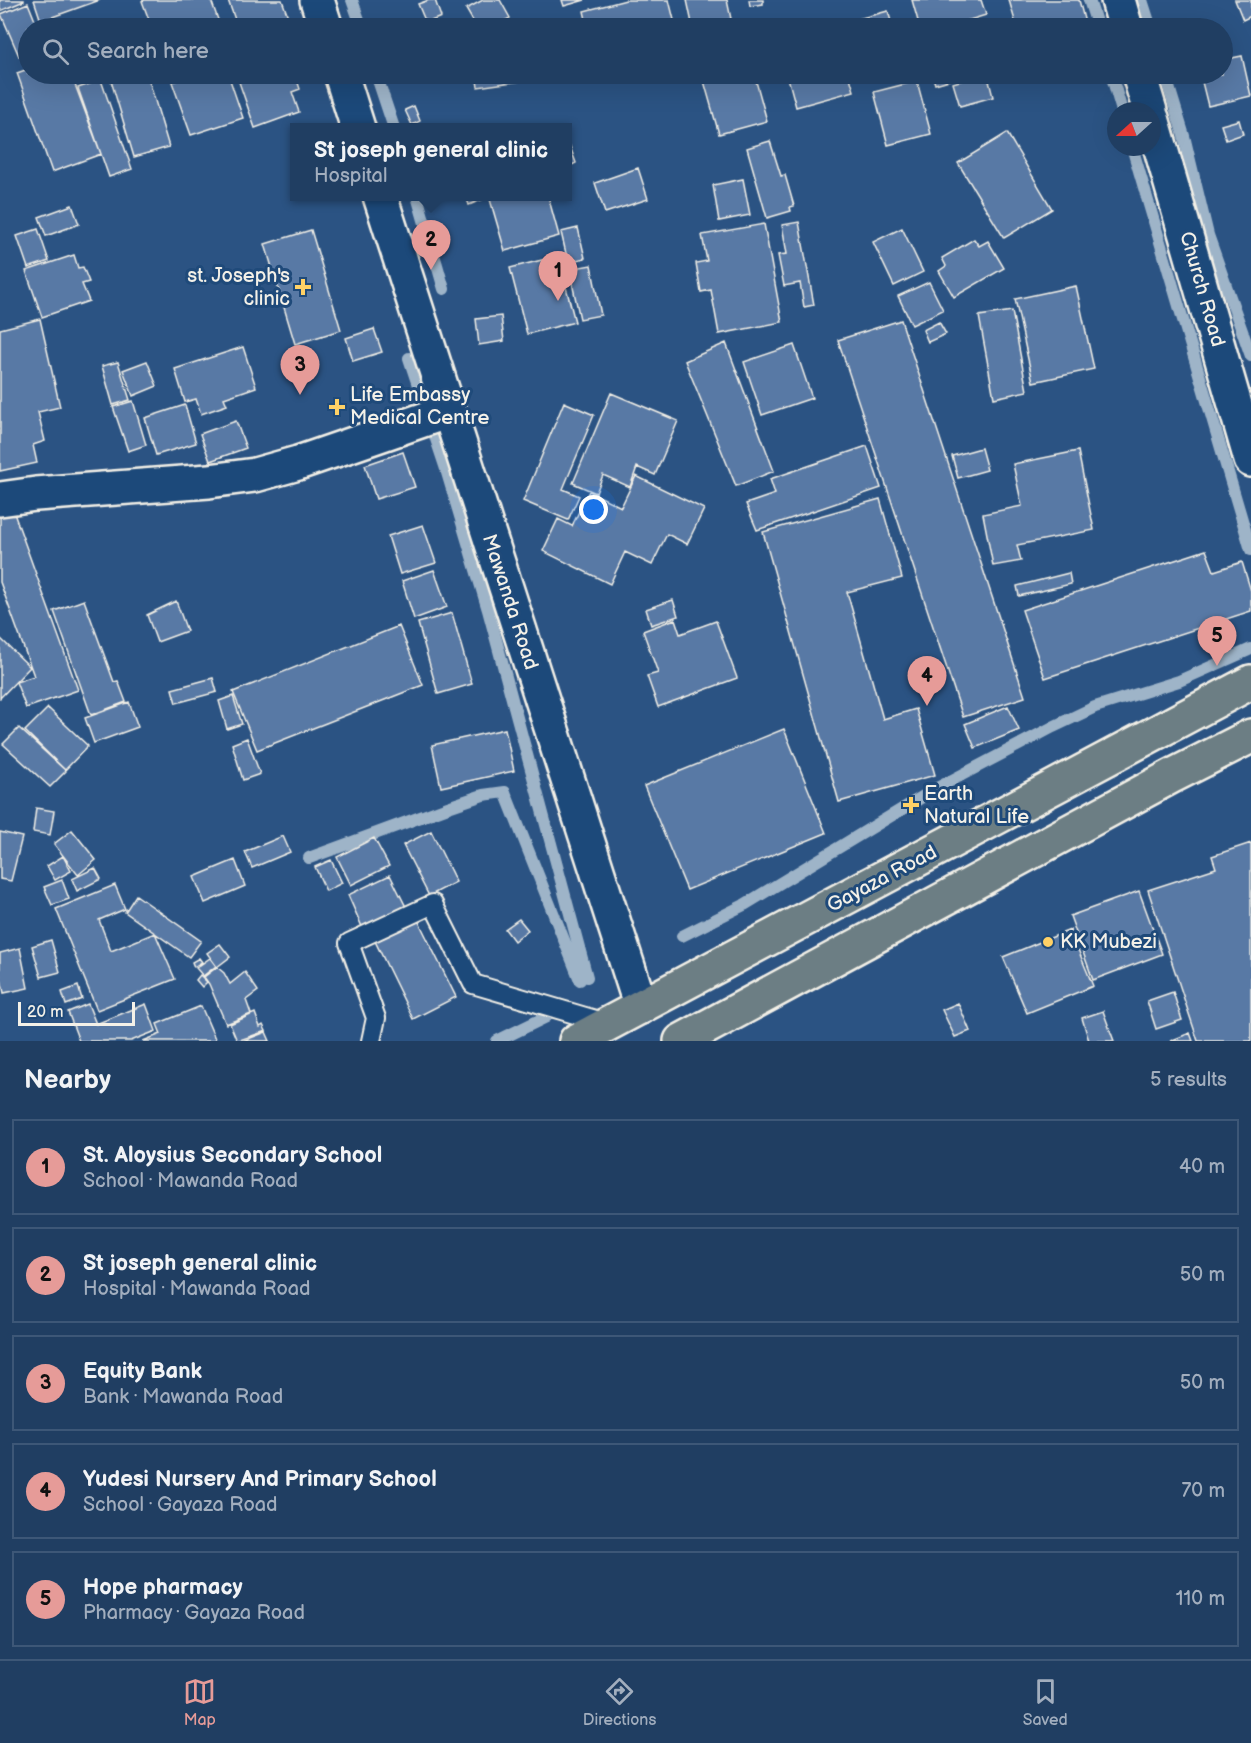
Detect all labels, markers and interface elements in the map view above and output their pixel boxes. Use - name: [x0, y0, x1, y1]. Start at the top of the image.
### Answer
- search box: [18, 18, 1233, 84]
- icon: search: [39, 35, 72, 68]
- text: Search here: [87, 38, 209, 65]
- north arrow: [1107, 102, 1161, 156]
- popup: [290, 123, 572, 201]
- text: St joseph general clinic: [314, 137, 548, 164]
- text: Hospital: [314, 164, 387, 188]
- pin: 2: [412, 220, 450, 270]
- street label: Church Road: [1174, 229, 1230, 349]
- pin: 1: [538, 252, 578, 301]
- place label: st. Joseph's clinic: [187, 264, 290, 311]
- marker: st. Joseph's clinic: [294, 278, 312, 296]
- pin: 3: [280, 346, 320, 395]
- place label: Life Embassy Medical Centre: [350, 383, 489, 430]
- marker: Life Embassy Medical Centre: [328, 398, 346, 416]
- your location: [579, 495, 608, 524]
- street label: Mawanda Road: [477, 531, 543, 673]
- pin: 5: [1198, 616, 1236, 666]
- pin: 4: [908, 656, 946, 706]
- place label: Earth Natural Life: [924, 782, 1029, 829]
- marker: Earth Natural Life: [902, 796, 920, 814]
- street label: Gayaza Road: [823, 840, 941, 918]
- place label: KK Mubezi: [1060, 930, 1157, 954]
- marker: KK Mubezi: [1041, 935, 1055, 949]
- scale bar: [18, 999, 135, 1026]
- text: 20 m: [27, 1003, 63, 1022]
- text: Nearby: [24, 1065, 111, 1096]
- text: 5 results: [1150, 1068, 1227, 1092]
- text: St. Aloysius Secondary School: [83, 1142, 382, 1169]
- text: 1: [41, 1155, 50, 1179]
- text: 40 m: [1179, 1155, 1225, 1179]
- text: School · Mawanda Road: [83, 1169, 298, 1193]
- text: St joseph general clinic: [83, 1250, 317, 1277]
- text: 2: [40, 1263, 51, 1287]
- text: 50 m: [1180, 1263, 1225, 1287]
- text: Hospital · Mawanda Road: [83, 1277, 311, 1301]
- text: Equity Bank: [83, 1358, 202, 1385]
- text: 3: [40, 1371, 51, 1395]
- text: 50 m: [1180, 1371, 1225, 1395]
- text: Bank · Mawanda Road: [83, 1385, 283, 1409]
- text: Yudesi Nursery And Primary School: [83, 1466, 437, 1493]
- text: 4: [40, 1479, 51, 1503]
- text: 70 m: [1181, 1479, 1225, 1503]
- text: School · Gayaza Road: [83, 1493, 278, 1517]
- text: Hope pharmacy: [83, 1574, 243, 1601]
- text: 5: [40, 1587, 51, 1611]
- text: 110 m: [1176, 1587, 1225, 1611]
- text: Pharmacy · Gayaza Road: [83, 1601, 305, 1625]
- tab: Map: [183, 1675, 216, 1730]
- tab: Directions: [583, 1675, 656, 1730]
- tab: Saved: [1023, 1675, 1068, 1730]

